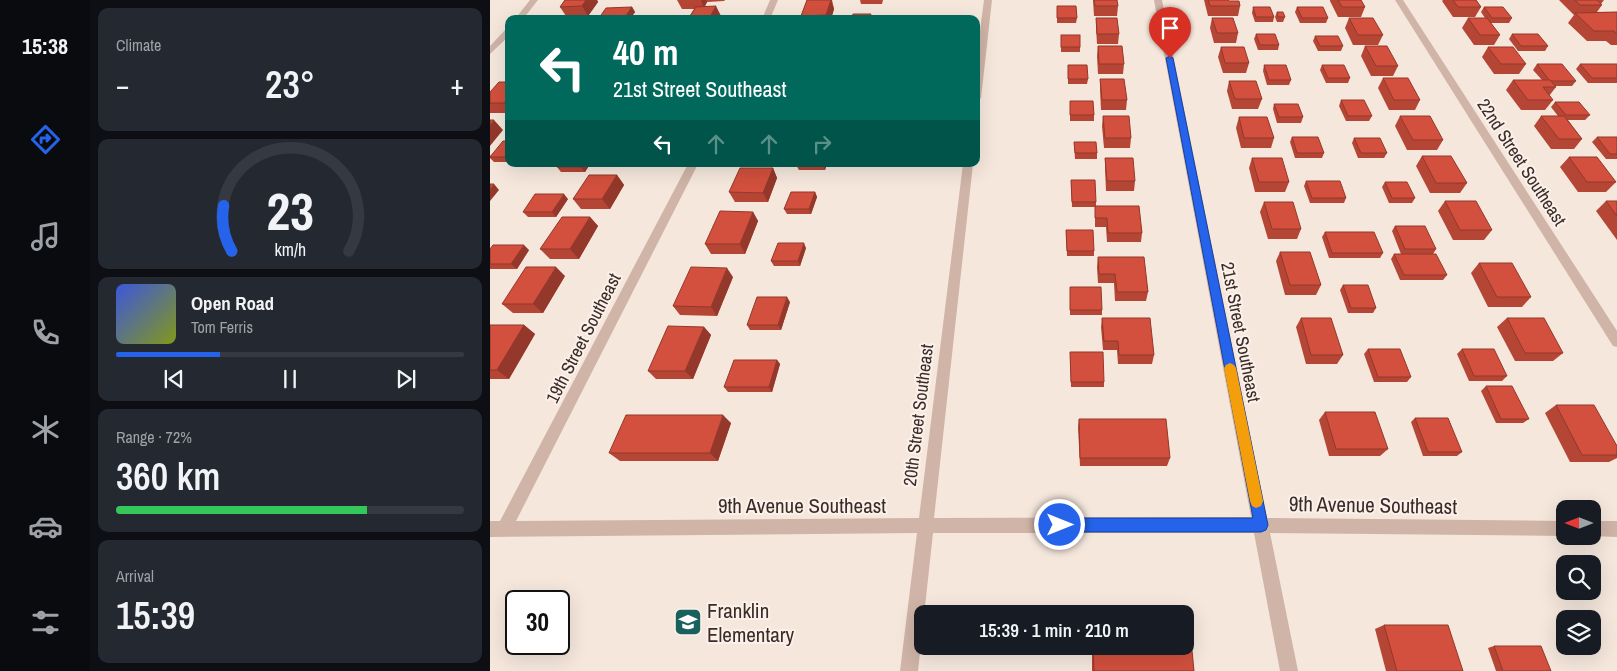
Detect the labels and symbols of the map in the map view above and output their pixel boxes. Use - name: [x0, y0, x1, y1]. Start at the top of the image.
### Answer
- pin: [1149, 7, 1191, 58]
- street label: 22nd Street Southeast: [1472, 94, 1572, 230]
- street label: 21st Street Southeast: [1215, 260, 1267, 404]
- street label: 19th Street Southeast: [539, 269, 627, 407]
- street label: 20th Street Southeast: [897, 343, 939, 487]
- street label: 9th Avenue Southeast: [1289, 489, 1458, 521]
- street label: 9th Avenue Southeast: [718, 491, 886, 520]
- position arrow: [1033, 498, 1085, 550]
- north arrow: [1556, 500, 1601, 545]
- speed limit sign: 30: [505, 590, 570, 655]
- place label: Franklin Elementary: [707, 596, 794, 649]
- school or university icon: Franklin Elementary: [673, 607, 703, 637]

